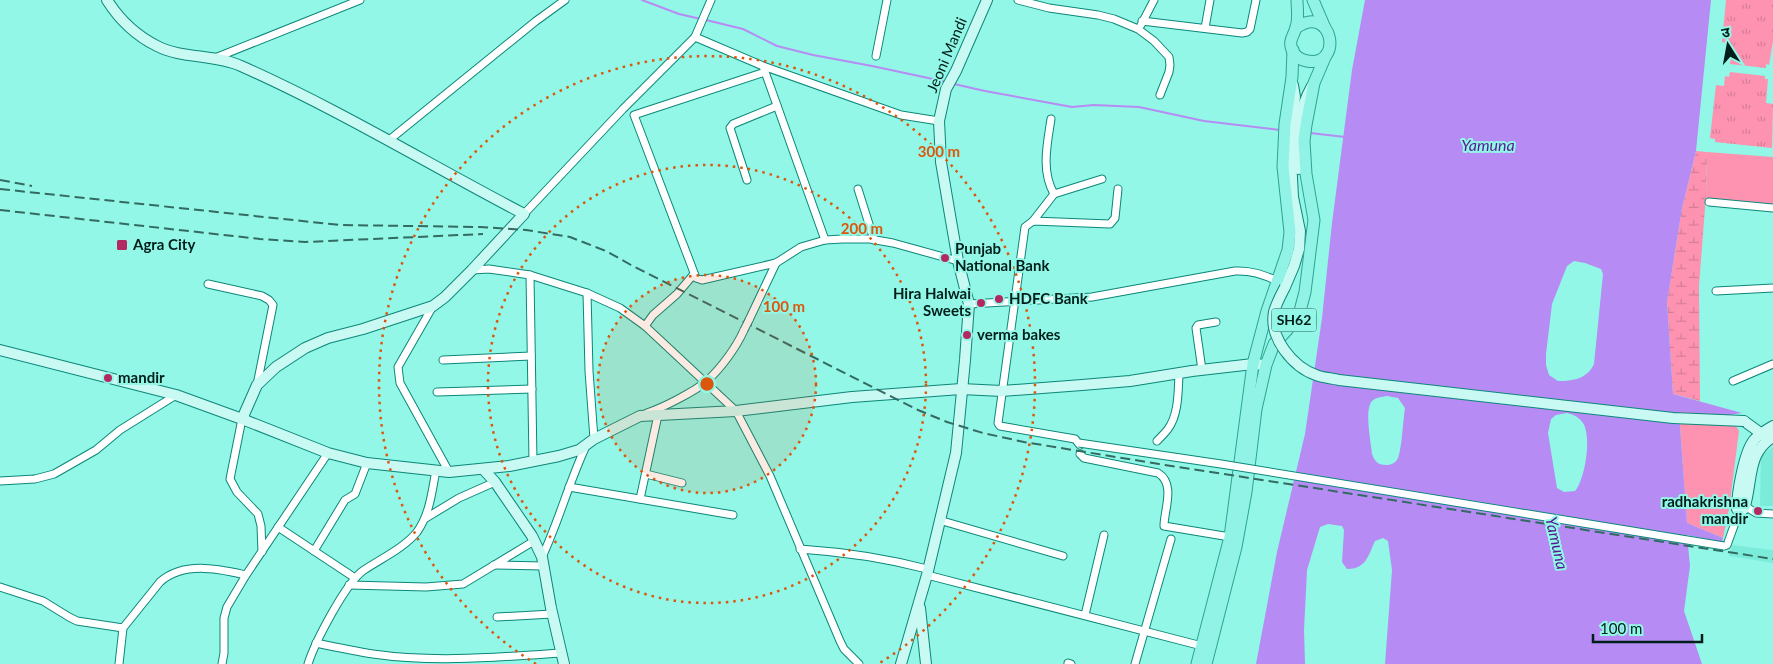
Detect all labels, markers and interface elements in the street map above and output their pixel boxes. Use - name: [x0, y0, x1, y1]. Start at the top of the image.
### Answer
- street label: Jeoni Mandi: [922, 14, 970, 95]
- north arrow: [1703, 20, 1753, 70]
- text: उ: [1720, 22, 1732, 41]
- water label: Yamuna: [1461, 135, 1515, 154]
- text: 300 m: [918, 142, 960, 160]
- text: 200 m: [841, 219, 883, 237]
- place label: Agra City: [132, 235, 195, 253]
- marker: Agra City: [115, 238, 129, 252]
- place label: Punjab National Bank: [955, 239, 1050, 274]
- marker: Punjab National Bank: [939, 252, 951, 264]
- place label: Hira Halwai Sweets: [893, 284, 971, 319]
- place label: HDFC Bank: [1009, 289, 1089, 307]
- marker: HDFC Bank: [993, 293, 1005, 305]
- text: 100 m: [763, 297, 805, 315]
- marker: Hira Halwai Sweets: [975, 297, 987, 309]
- road number: SH62: [1272, 308, 1316, 332]
- place label: verma bakes: [977, 325, 1061, 343]
- marker: verma bakes: [961, 329, 973, 341]
- place label: mandir: [118, 368, 165, 386]
- marker: mandir: [102, 372, 114, 384]
- centre of rings: [698, 375, 716, 393]
- place label: radhakrishna mandir: [1662, 492, 1748, 527]
- marker: radhakrishna mandir: [1752, 505, 1764, 517]
- water label: Yamuna: [1542, 515, 1573, 571]
- scale bar: [1593, 612, 1702, 644]
- text: 100 m: [1600, 619, 1642, 637]

